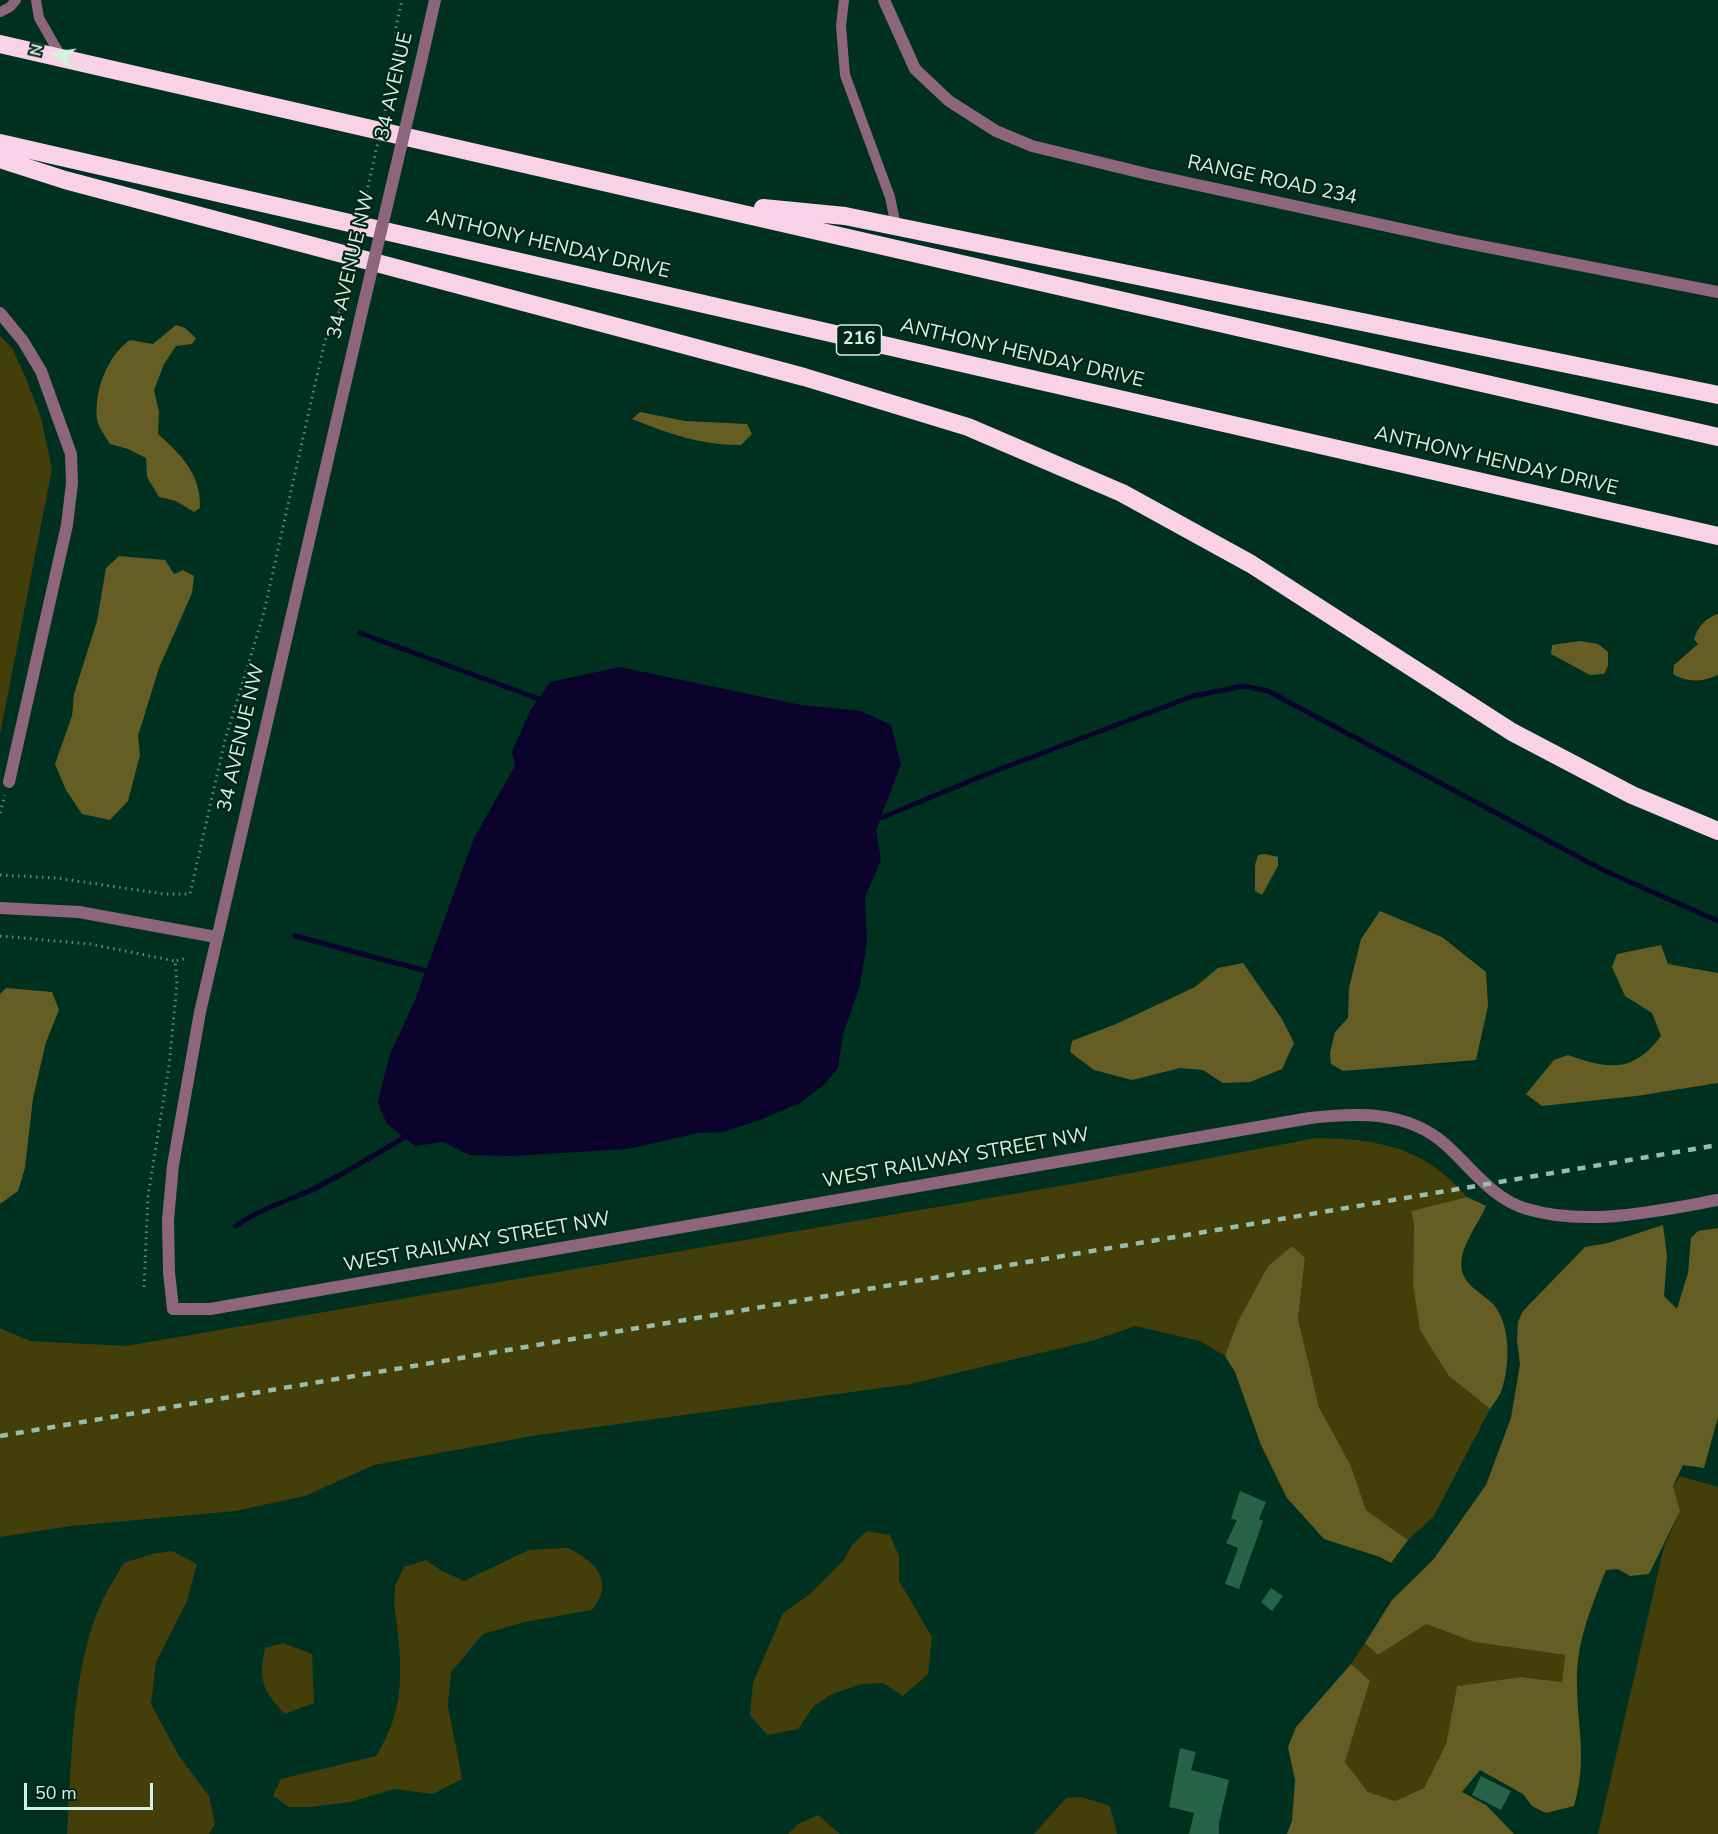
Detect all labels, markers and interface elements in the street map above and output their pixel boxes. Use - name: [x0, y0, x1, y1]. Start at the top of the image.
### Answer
- north arrow: [24, 24, 84, 84]
- street label: 34 AVENUE: [371, 30, 419, 142]
- text: N: [24, 42, 49, 58]
- street label: RANGE ROAD 234: [1185, 151, 1359, 211]
- street label: 34 AVENUE NW: [323, 189, 381, 341]
- street label: ANTHONY HENDAY DRIVE: [424, 205, 672, 285]
- street label: ANTHONY HENDAY DRIVE: [898, 314, 1146, 394]
- road number: 216: [836, 325, 882, 355]
- street label: ANTHONY HENDAY DRIVE: [1372, 422, 1620, 502]
- street label: 34 AVENUE NW: [213, 662, 271, 814]
- street label: WEST RAILWAY STREET NW: [821, 1124, 1091, 1194]
- street label: WEST RAILWAY STREET NW: [342, 1208, 612, 1278]
- scale bar: [27, 1771, 156, 1809]
- text: 50 m: [35, 1781, 77, 1805]

